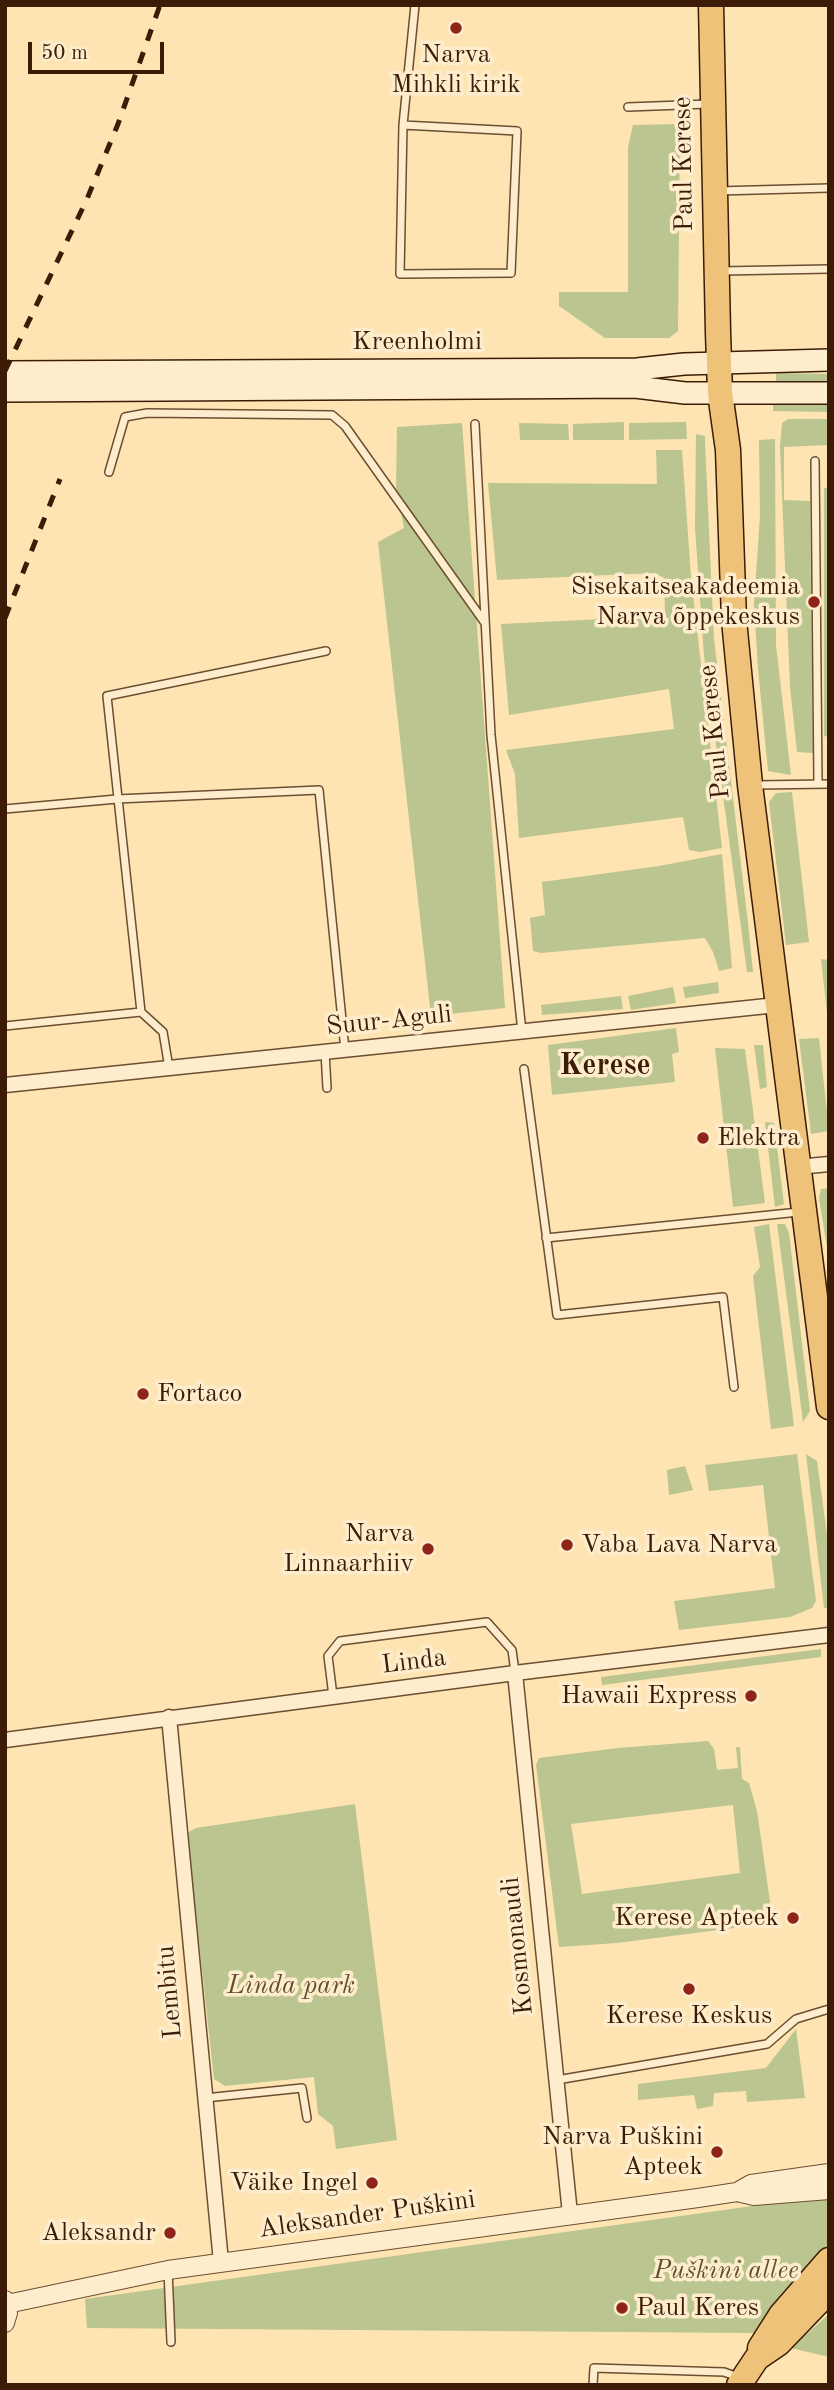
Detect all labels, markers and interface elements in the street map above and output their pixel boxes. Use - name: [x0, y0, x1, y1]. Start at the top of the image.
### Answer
- marker: Narva Mihkli kirik: [448, 20, 464, 36]
- scale bar: [32, 28, 168, 72]
- place label: Narva Mihkli kirik: [391, 39, 521, 100]
- text: 50 m: [41, 43, 88, 64]
- street label: Paul Kerese: [667, 96, 701, 232]
- street label: Kreenholmi: [352, 326, 482, 358]
- place label: Sisekaitseakadeemia Narva õppekeskus: [571, 571, 800, 632]
- marker: Sisekaitseakadeemia Narva õppekeskus: [806, 594, 822, 610]
- street label: Paul Kerese: [692, 663, 738, 801]
- street label: Suur-Aguli: [325, 999, 453, 1043]
- district label: Kerese: [559, 1048, 651, 1084]
- place label: Elektra: [717, 1122, 800, 1154]
- marker: Elektra: [695, 1130, 711, 1146]
- place label: Fortaco: [157, 1378, 242, 1410]
- marker: Fortaco: [135, 1386, 151, 1402]
- place label: Narva Linnaarhiiv: [283, 1518, 414, 1580]
- place label: Vaba Lava Narva: [581, 1529, 777, 1561]
- marker: Vaba Lava Narva: [559, 1537, 575, 1553]
- marker: Narva Linnaarhiiv: [420, 1541, 436, 1557]
- street label: Linda: [380, 1643, 448, 1681]
- place label: Hawaii Express: [561, 1680, 737, 1712]
- marker: Hawaii Express: [743, 1688, 759, 1704]
- street label: Kosmonaudi: [495, 1875, 541, 2017]
- place label: Kerese Apteek: [614, 1902, 779, 1934]
- marker: Kerese Apteek: [785, 1910, 801, 1926]
- street label: Lembitu: [150, 1944, 190, 2040]
- park label: Linda park: [227, 1970, 355, 2002]
- marker: Kerese Keskus: [681, 1981, 697, 1997]
- place label: Kerese Keskus: [606, 2000, 772, 2032]
- place label: Narva Puškini Apteek: [542, 2121, 703, 2182]
- marker: Narva Puškini Apteek: [709, 2144, 725, 2160]
- place label: Väike Ingel: [229, 2167, 358, 2199]
- marker: Väike Ingel: [364, 2175, 380, 2191]
- street label: Aleksander Puškini: [257, 2184, 477, 2246]
- place label: Aleksandr: [41, 2217, 156, 2249]
- marker: Aleksandr: [162, 2225, 178, 2241]
- park label: Puškini allee: [653, 2255, 799, 2287]
- place label: Paul Keres: [636, 2292, 759, 2324]
- marker: Paul Keres: [614, 2300, 630, 2316]

